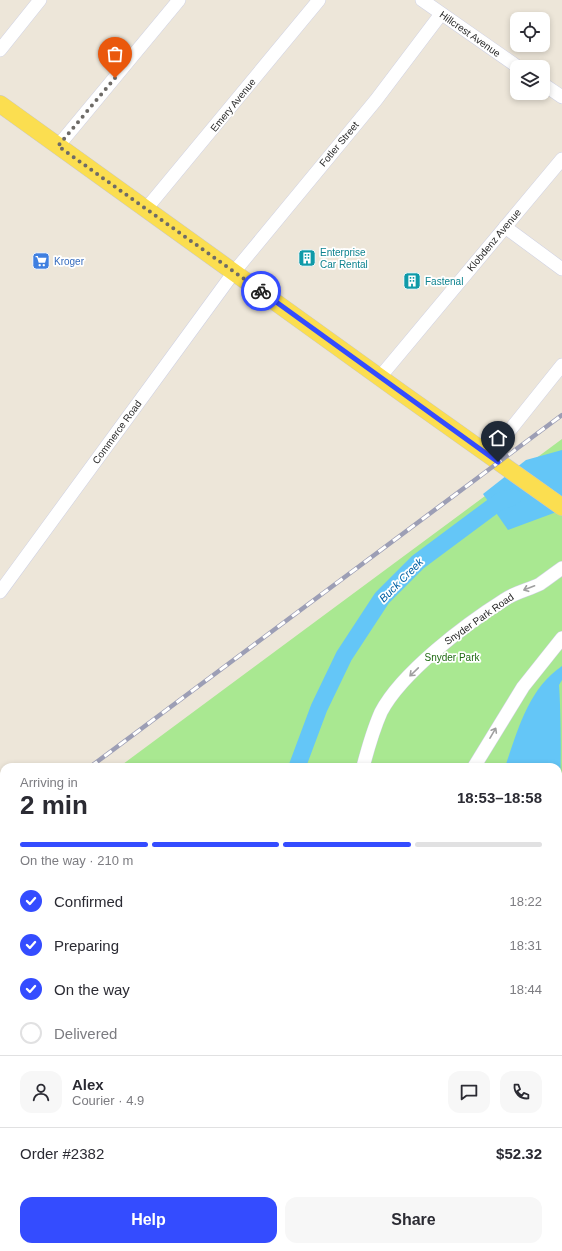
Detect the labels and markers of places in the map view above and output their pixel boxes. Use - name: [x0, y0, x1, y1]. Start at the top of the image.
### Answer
- pin: [98, 37, 132, 78]
- place label: Enterprise Car Rental: [320, 247, 368, 270]
- building icon: Enterprise Car Rental: [297, 248, 317, 268]
- supermarket icon: Kroger: [31, 251, 51, 271]
- place label: Kroger: [54, 256, 85, 267]
- building icon: Fastenal: [402, 271, 422, 291]
- place label: Fastenal: [425, 276, 463, 287]
- pin: [481, 421, 515, 462]

